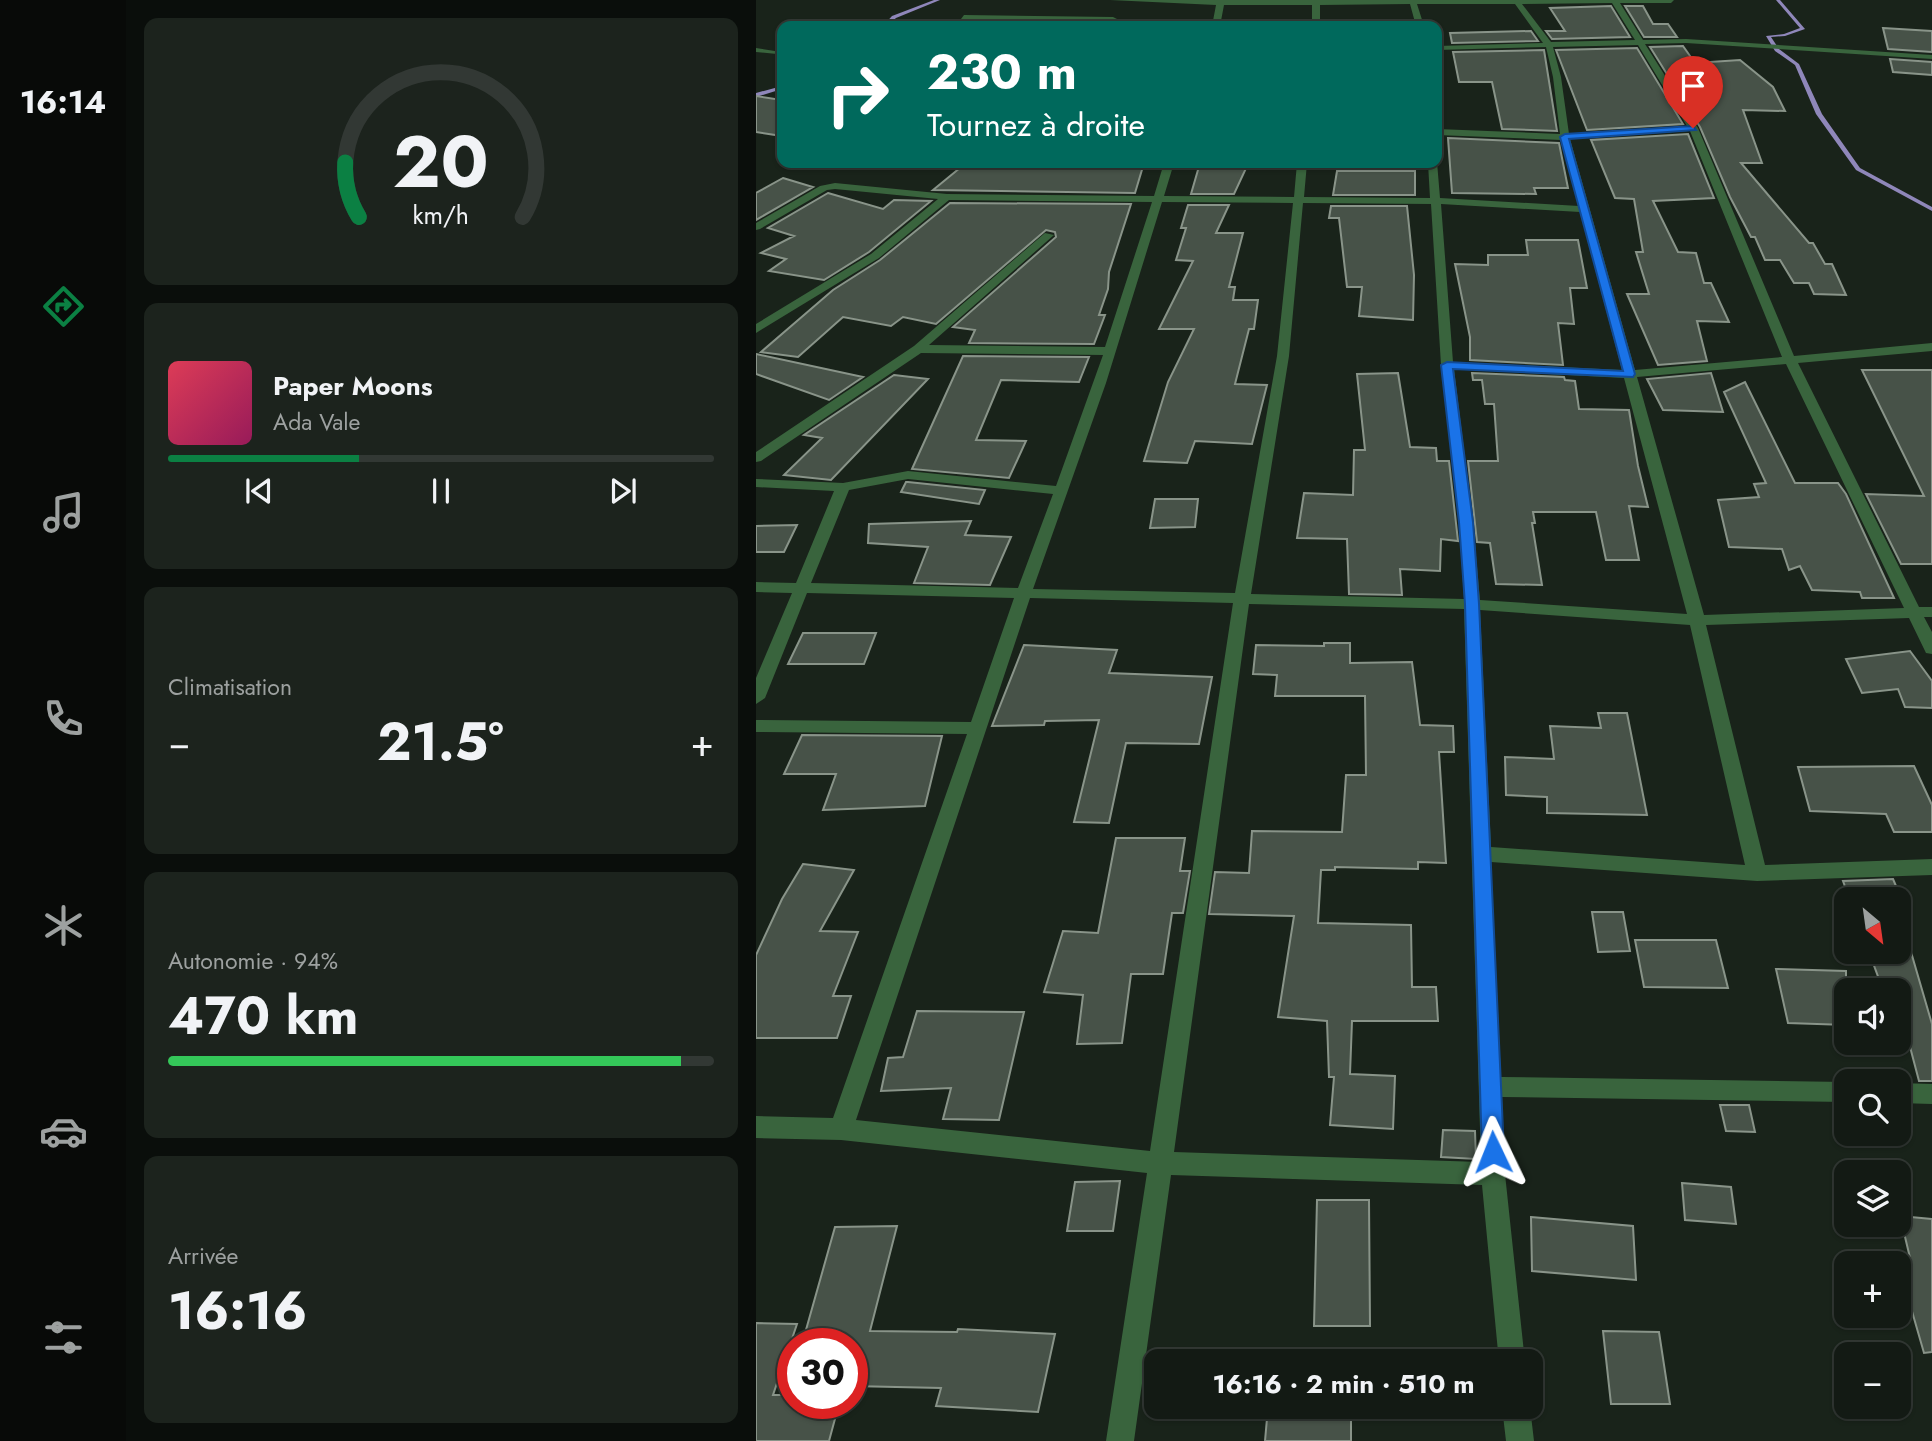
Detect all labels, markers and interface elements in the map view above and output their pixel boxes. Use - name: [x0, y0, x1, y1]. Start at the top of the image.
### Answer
- text: 230 m: [927, 37, 1077, 107]
- icon: right: [812, 49, 903, 140]
- pin: [1663, 56, 1723, 128]
- icon: arrive: [1674, 67, 1712, 105]
- text: 16:14: [20, 79, 106, 125]
- text: Tournez à droite: [927, 102, 1145, 148]
- text: 20: [393, 110, 489, 215]
- text: km/h: [413, 197, 469, 233]
- icon: directions: [39, 282, 88, 331]
- text: Paper Moons: [273, 367, 433, 405]
- text: Ada Vale: [273, 405, 360, 439]
- icon: previous: [240, 472, 278, 510]
- icon: pause: [422, 472, 460, 510]
- icon: next: [604, 472, 642, 510]
- icon: music: [39, 488, 88, 537]
- text: Climatisation: [168, 670, 292, 704]
- icon: phone: [39, 694, 88, 743]
- text: 21.5°: [377, 704, 504, 780]
- text: −: [168, 715, 190, 770]
- text: +: [691, 715, 714, 770]
- north arrow: [1834, 887, 1911, 964]
- map controls: [1834, 887, 1911, 1419]
- icon: climate: [39, 901, 88, 950]
- text: Autonomie · 94%: [168, 944, 338, 978]
- text: 470 km: [168, 978, 358, 1054]
- button: sound: [1834, 978, 1911, 1055]
- button: search: [1834, 1069, 1911, 1146]
- icon: car: [39, 1107, 88, 1156]
- position arrow: [1456, 1115, 1530, 1189]
- button: layers: [1834, 1160, 1911, 1237]
- text: Arrivée: [168, 1239, 238, 1273]
- button: +: [1834, 1251, 1911, 1328]
- text: 16:16: [168, 1273, 307, 1349]
- icon: filters: [39, 1313, 88, 1362]
- speed limit sign: 30: [777, 1328, 868, 1419]
- button: −: [1834, 1342, 1911, 1419]
- text: 16:16 · 2 min · 510 m: [1212, 1365, 1475, 1403]

